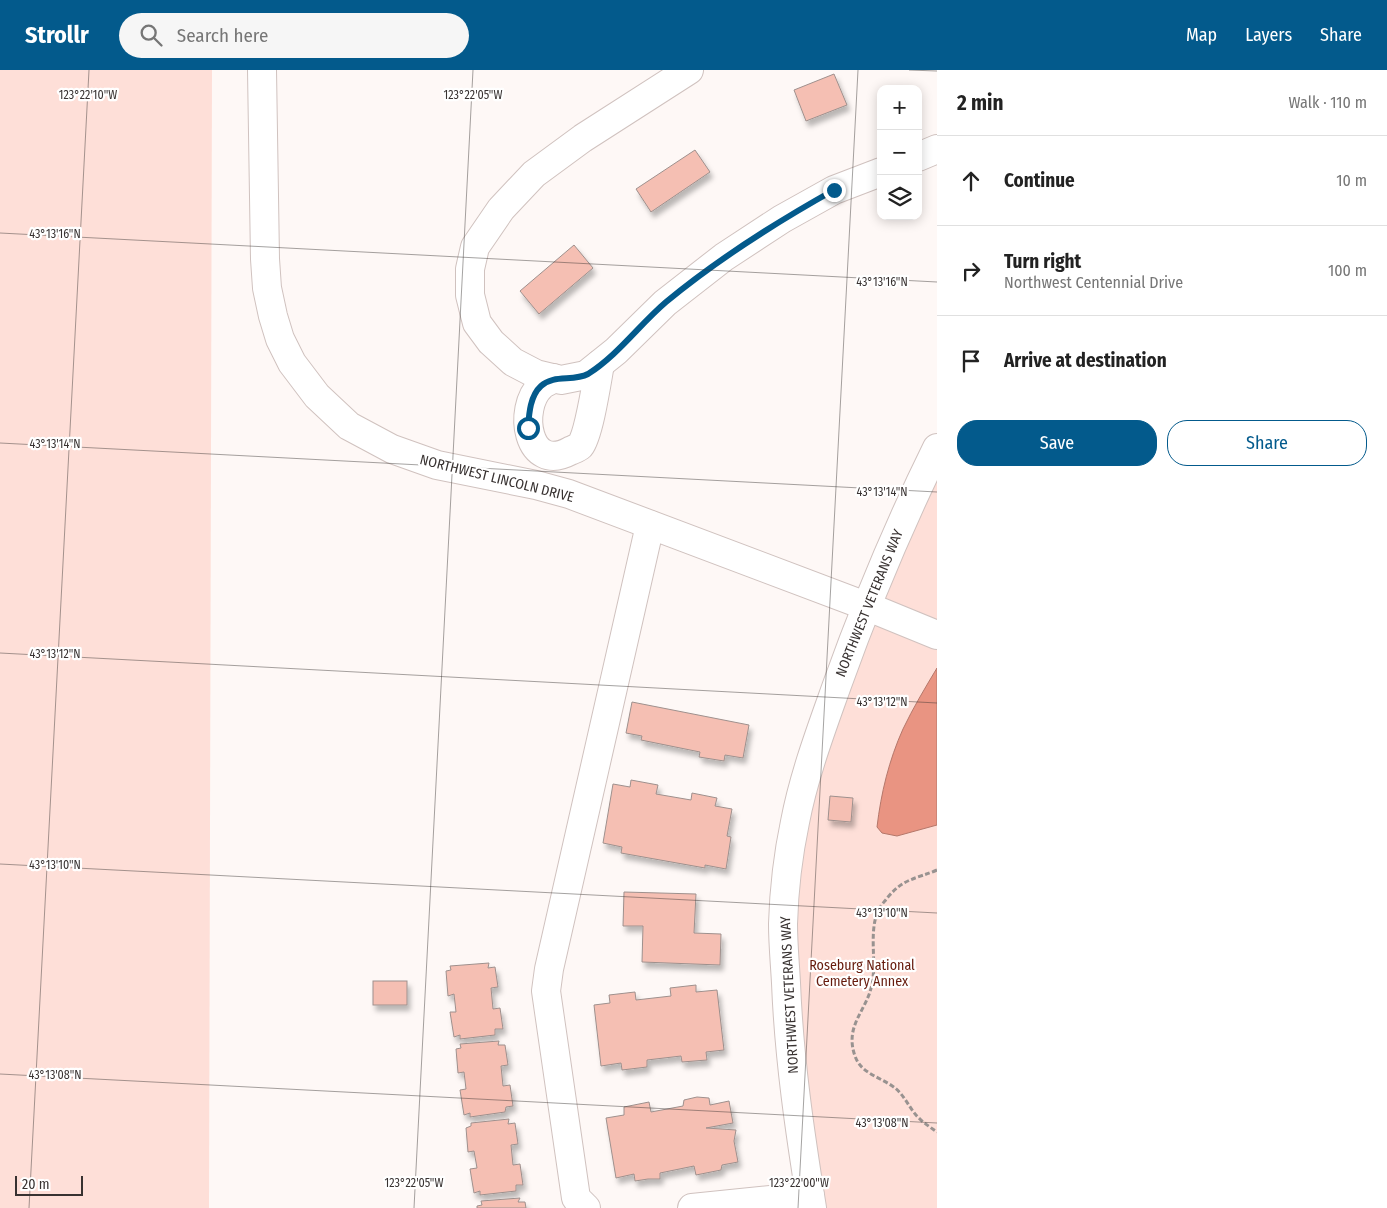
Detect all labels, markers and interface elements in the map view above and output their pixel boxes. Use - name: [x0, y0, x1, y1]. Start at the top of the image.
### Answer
- search box: [119, 13, 469, 58]
- text: Strollr: [25, 21, 89, 49]
- icon: search: [137, 21, 165, 49]
- text: Search here: [177, 24, 268, 47]
- text: Map: [1186, 24, 1217, 46]
- text: Layers: [1245, 24, 1292, 46]
- text: Share: [1320, 24, 1362, 46]
- map controls: [877, 85, 922, 220]
- button: +: [877, 85, 922, 130]
- text: 123°22'10"W: [59, 88, 117, 102]
- text: 123°22'05"W: [444, 88, 502, 102]
- text: 2 min: [957, 90, 1004, 116]
- text: Walk · 110 m: [1289, 93, 1367, 112]
- button: −: [877, 130, 922, 175]
- icon: ahead: [957, 167, 985, 195]
- text: Continue: [1004, 169, 1075, 192]
- text: 10 m: [1336, 171, 1367, 190]
- button: layers: [877, 175, 922, 220]
- route end: [823, 179, 846, 202]
- text: 43°13'16"N: [29, 227, 81, 241]
- text: Turn right: [1004, 250, 1081, 273]
- icon: right: [957, 257, 985, 285]
- text: 100 m: [1328, 261, 1367, 280]
- text: Northwest Centennial Drive: [1004, 273, 1183, 292]
- text: 43°13'16"N: [856, 275, 908, 289]
- icon: arrive: [957, 347, 985, 375]
- text: Arrive at destination: [1004, 349, 1167, 372]
- route start: [517, 417, 540, 440]
- button: Save: [957, 420, 1157, 466]
- button: Share: [1167, 420, 1367, 466]
- text: 43°13'14"N: [30, 437, 80, 451]
- street label: NORTHWEST LINCOLN DRIVE: [418, 451, 576, 506]
- text: 43°13'14"N: [857, 485, 907, 499]
- street label: NORTHWEST VETERANS WAY: [832, 527, 907, 679]
- text: 43°13'12"N: [30, 647, 81, 661]
- text: 43°13'12"N: [857, 695, 908, 709]
- text: 43°13'10"N: [29, 858, 81, 872]
- text: 43°13'10"N: [856, 906, 908, 920]
- street label: NORTHWEST VETERANS WAY: [777, 916, 802, 1074]
- park label: Roseburg National Cemetery Annex: [809, 957, 915, 990]
- text: 43°13'08"N: [29, 1068, 81, 1082]
- text: 43°13'08"N: [856, 1116, 908, 1130]
- scale bar: [15, 1173, 82, 1196]
- text: 20 m: [22, 1176, 50, 1193]
- text: 123°22'05"W: [385, 1176, 443, 1190]
- text: 123°22'00"W: [769, 1176, 829, 1190]

